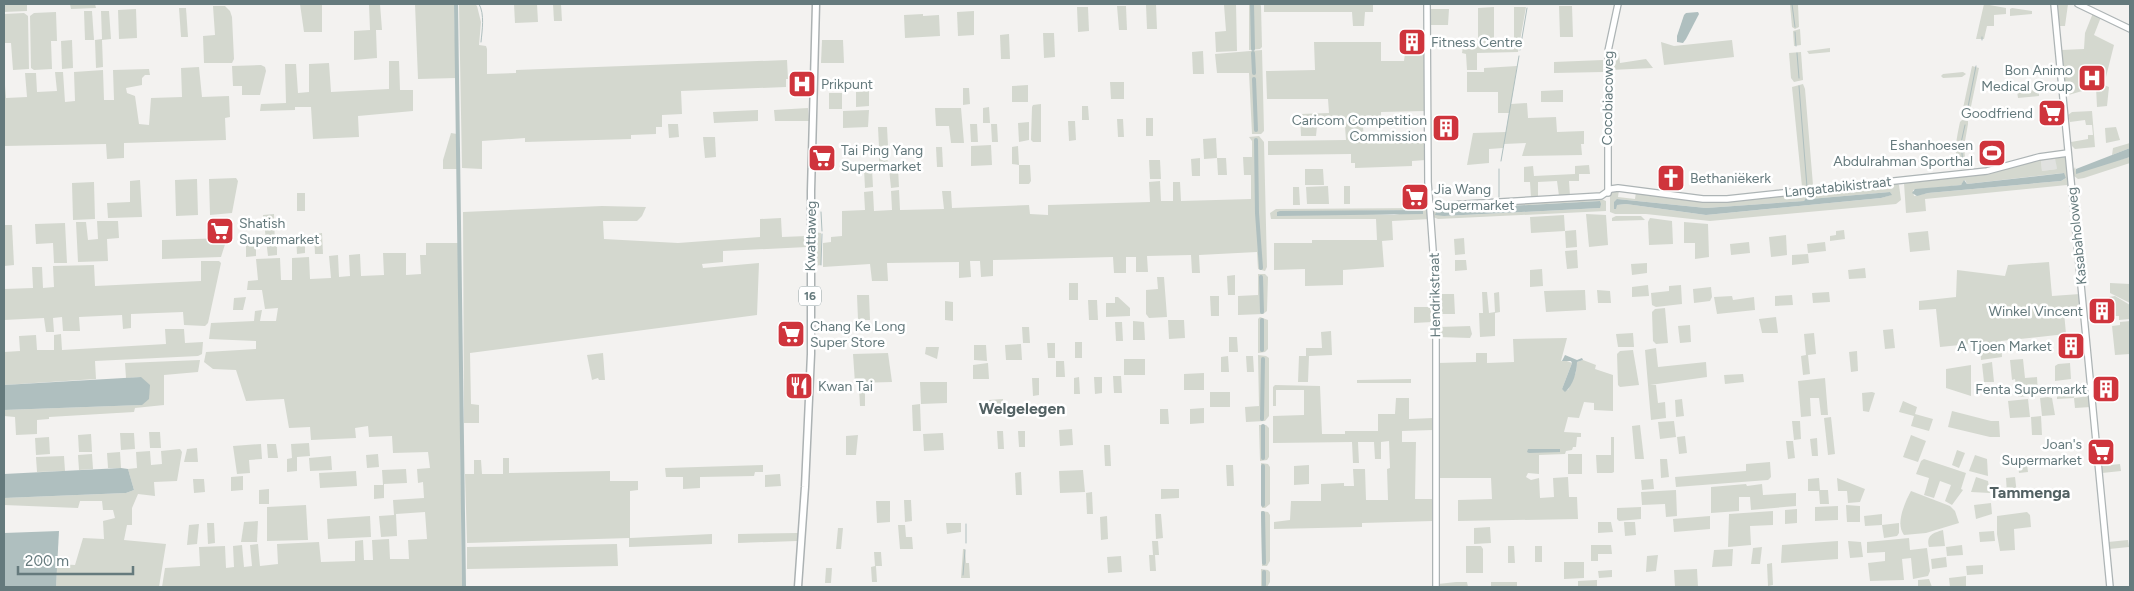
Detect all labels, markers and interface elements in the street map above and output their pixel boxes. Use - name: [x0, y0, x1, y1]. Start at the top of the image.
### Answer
- building icon: Fitness Centre: [1397, 27, 1427, 57]
- place label: Fitness Centre: [1431, 34, 1523, 51]
- street label: Cocobiacoweg: [1599, 51, 1617, 145]
- place label: Bon Animo Medical Group: [1981, 62, 2073, 95]
- hospital icon: Bon Animo Medical Group: [2077, 63, 2107, 93]
- hospital icon: Prikpunt: [787, 69, 817, 99]
- place label: Prikpunt: [821, 76, 873, 93]
- supermarket icon: Goodfriend: [2037, 98, 2067, 128]
- place label: Goodfriend: [1961, 105, 2033, 122]
- place label: Caricom Competition Commission: [1292, 112, 1427, 145]
- building icon: Caricom Competition Commission: [1431, 113, 1461, 143]
- place label: Eshanhoesen Abdulrahman Sporthal: [1833, 137, 1973, 170]
- sports icon: Eshanhoesen Abdulrahman Sporthal: [1977, 138, 2007, 168]
- place label: Tai Ping Yang Supermarket: [841, 142, 923, 175]
- supermarket icon: Tai Ping Yang Supermarket: [807, 143, 837, 173]
- church icon: Bethaniëkerk: [1656, 163, 1686, 193]
- place label: Bethaniëkerk: [1690, 170, 1771, 187]
- street label: Langatabikistraat: [1784, 173, 1892, 201]
- place label: Jia Wang Supermarket: [1434, 181, 1514, 214]
- supermarket icon: Jia Wang Supermarket: [1400, 182, 1430, 212]
- street label: Kasabaholoweg: [2063, 186, 2091, 286]
- street label: Kwattaweg: [802, 201, 820, 271]
- place label: Shatish Supermarket: [239, 215, 319, 248]
- supermarket icon: Shatish Supermarket: [205, 216, 235, 246]
- street label: Hendrikstraat: [1426, 252, 1444, 338]
- road number: 16: [799, 286, 821, 306]
- building icon: Winkel Vincent: [2087, 296, 2117, 326]
- place label: Winkel Vincent: [1989, 303, 2083, 320]
- place label: Chang Ke Long Super Store: [810, 318, 906, 351]
- supermarket icon: Chang Ke Long Super Store: [776, 319, 806, 349]
- building icon: A Tjoen Market: [2056, 331, 2086, 361]
- place label: A Tjoen Market: [1957, 338, 2052, 355]
- restaurant icon: Kwan Tai: [784, 371, 814, 401]
- building icon: Fenta Supermarkt: [2091, 374, 2121, 404]
- place label: Kwan Tai: [818, 378, 873, 395]
- place label: Fenta Supermarkt: [1975, 381, 2087, 398]
- district label: Welgelegen: [979, 399, 1065, 418]
- place label: Joan's Supermarket: [2002, 436, 2082, 469]
- supermarket icon: Joan's Supermarket: [2086, 437, 2116, 467]
- district label: Tammenga: [1990, 483, 2070, 502]
- scale bar: [18, 544, 132, 576]
- text: 200 m: [25, 552, 69, 570]

